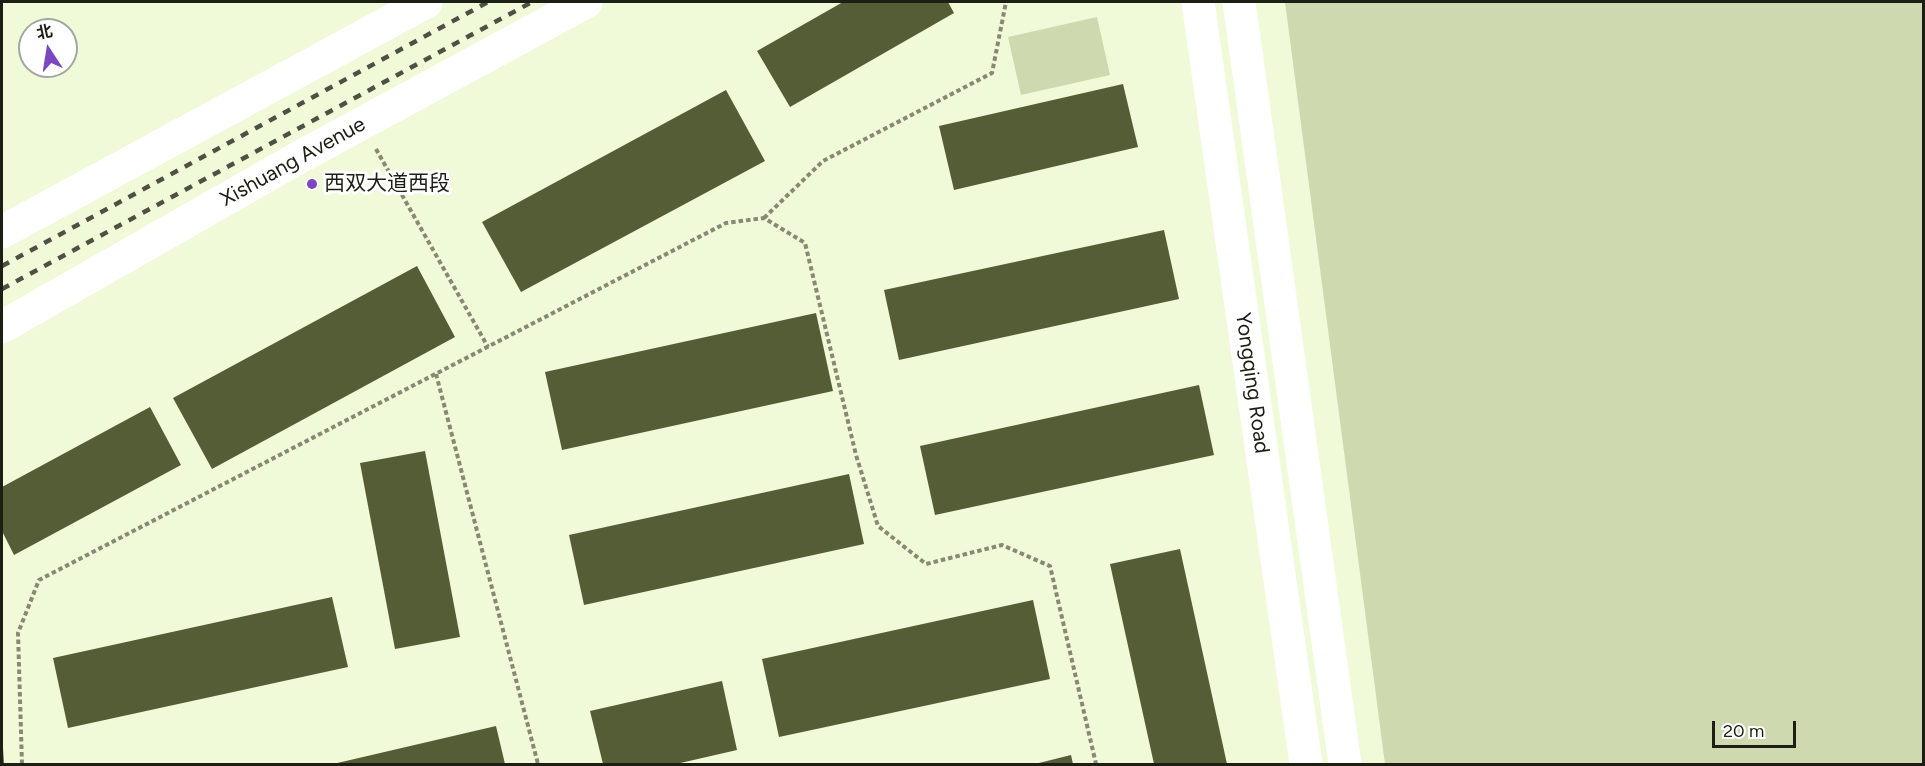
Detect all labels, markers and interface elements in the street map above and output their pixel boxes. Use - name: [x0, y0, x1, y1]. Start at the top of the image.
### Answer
- north arrow: [18, 18, 78, 78]
- text: 北: [35, 21, 54, 43]
- street label: Xishuang Avenue: [216, 112, 370, 212]
- place label: 西双大道西段: [324, 171, 450, 197]
- marker: 西双大道西段: [305, 177, 319, 191]
- street label: Yongqing Road: [1230, 311, 1274, 455]
- scale bar: [1715, 709, 1799, 747]
- text: 20 m: [1723, 720, 1764, 742]

